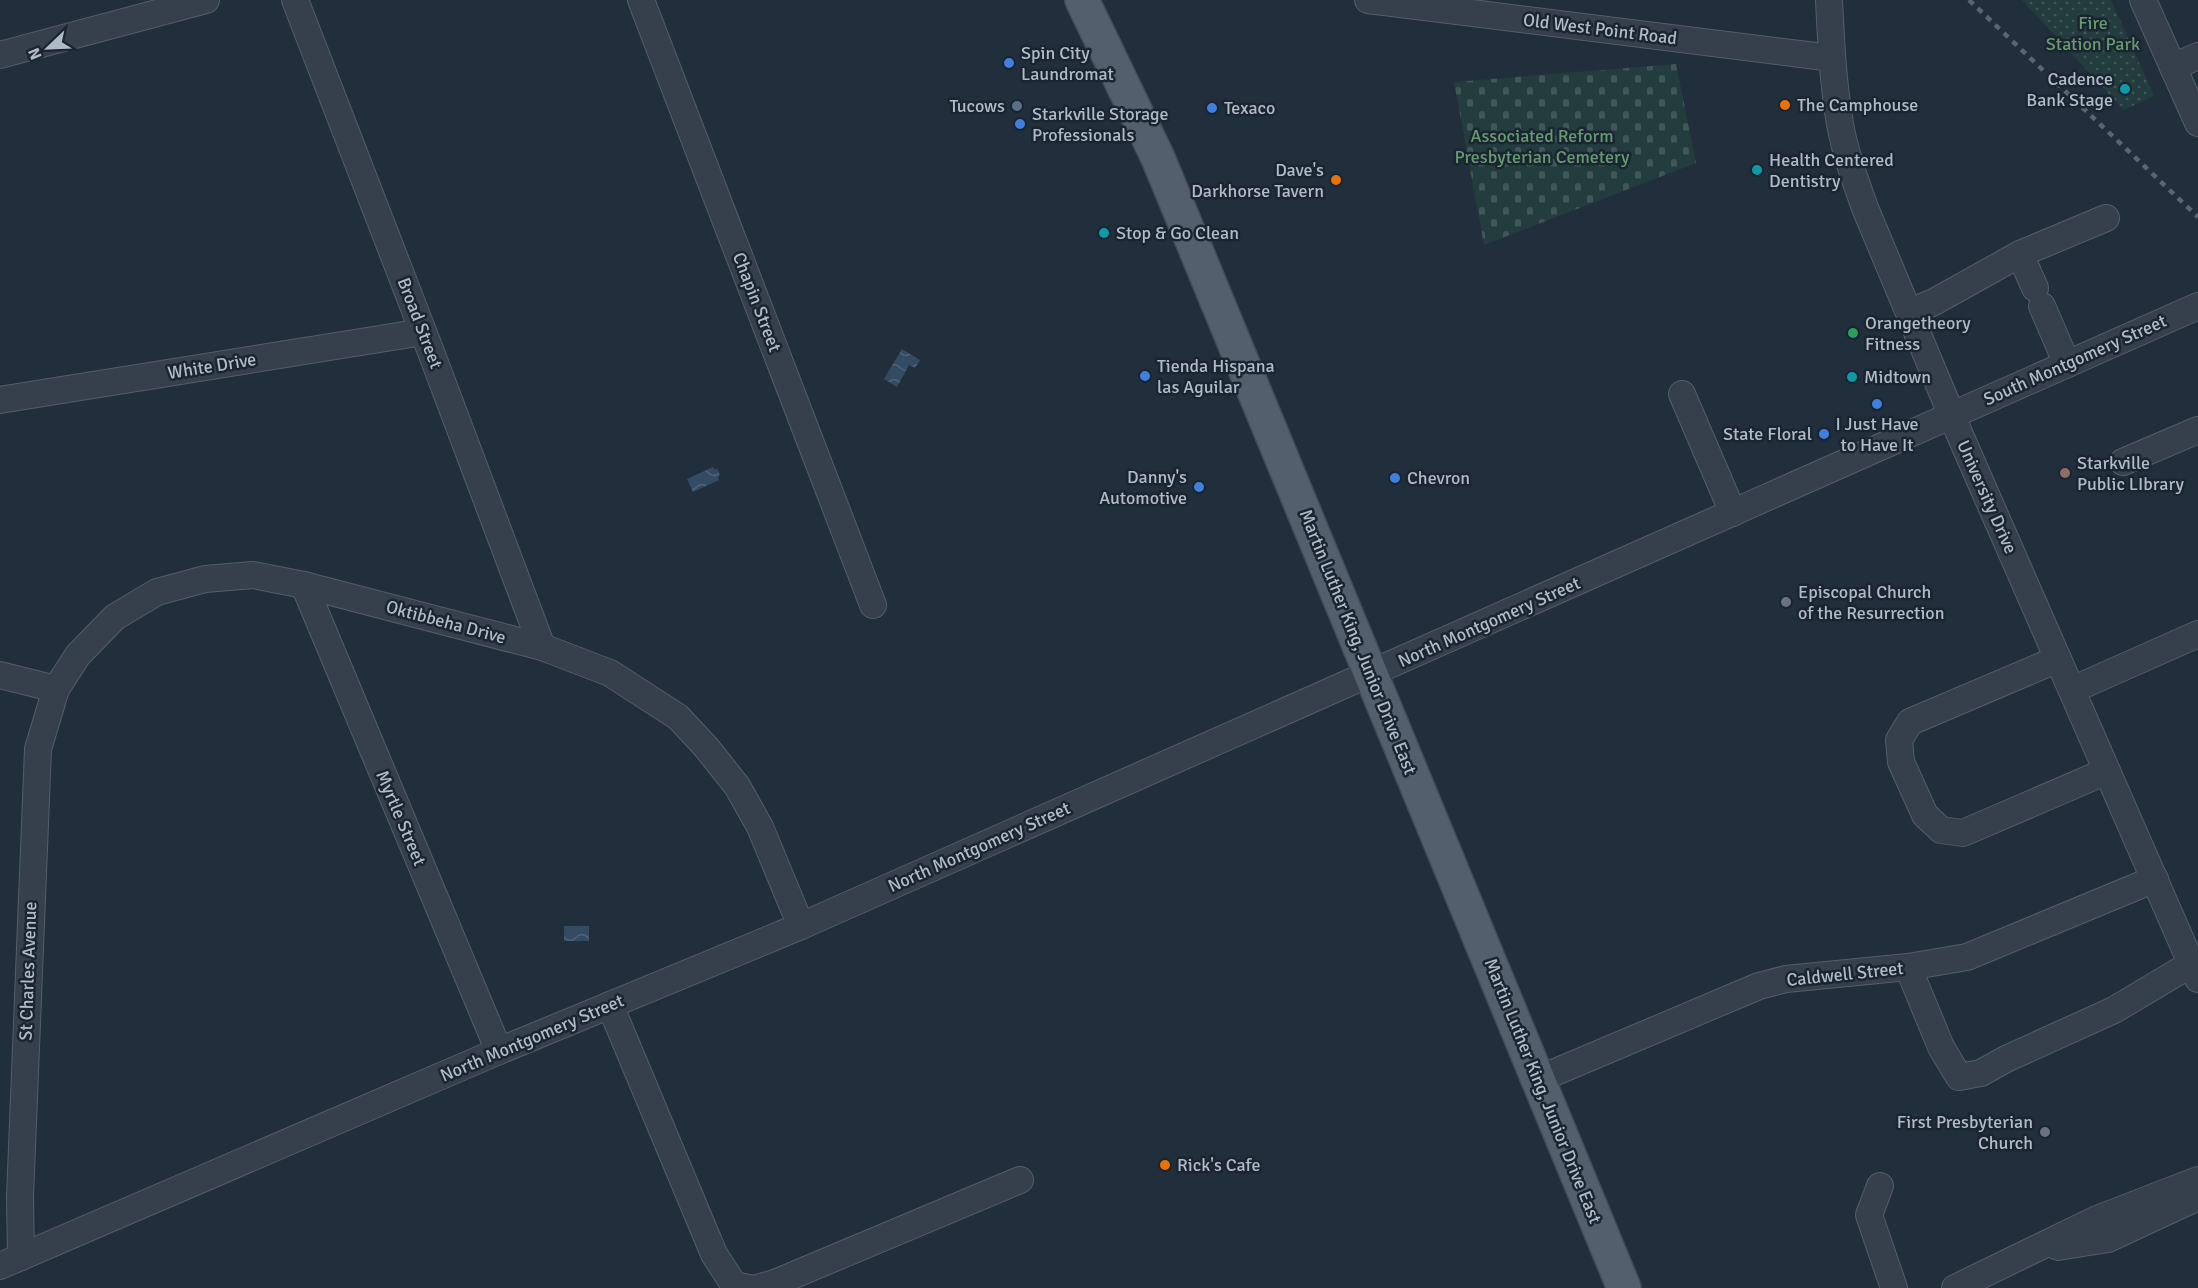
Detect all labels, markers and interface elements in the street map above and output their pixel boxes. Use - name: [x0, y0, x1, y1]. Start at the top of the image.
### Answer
- street label: Old West Point Road: [1522, 9, 1678, 49]
- park label: Fire Station Park: [2046, 12, 2140, 55]
- north arrow: [18, 18, 78, 78]
- place label: Spin City Laundromat: [1021, 42, 1114, 85]
- text: N: [24, 44, 46, 63]
- marker: Spin City Laundromat: [1002, 56, 1016, 70]
- place label: Cadence Bank Stage: [2026, 68, 2113, 111]
- marker: Cadence Bank Stage: [2118, 82, 2132, 96]
- place label: The Camphouse: [1797, 94, 1918, 116]
- place label: Tucows: [949, 95, 1005, 117]
- place label: Texaco: [1224, 97, 1275, 119]
- marker: The Camphouse: [1778, 98, 1792, 112]
- marker: Tucows: [1010, 99, 1024, 113]
- marker: Texaco: [1205, 101, 1219, 115]
- place label: Starkville Storage Professionals: [1032, 103, 1169, 146]
- marker: Starkville Storage Professionals: [1013, 117, 1027, 131]
- park label: Associated Reform Presbyterian Cemetery: [1455, 125, 1630, 168]
- place label: Health Centered Dentistry: [1769, 149, 1894, 192]
- place label: Dave's Darkhorse Tavern: [1191, 159, 1324, 202]
- marker: Health Centered Dentistry: [1750, 163, 1764, 177]
- marker: Dave's Darkhorse Tavern: [1329, 173, 1343, 187]
- place label: Stop & Go Clean: [1116, 222, 1239, 244]
- marker: Stop & Go Clean: [1097, 226, 1111, 240]
- street label: Chapin Street: [728, 249, 786, 355]
- street label: Broad Street: [393, 274, 447, 372]
- street label: South Montgomery Street: [1980, 310, 2170, 410]
- place label: Orangetheory Fitness: [1865, 312, 1971, 355]
- marker: Orangetheory Fitness: [1846, 326, 1860, 340]
- street label: White Drive: [166, 348, 258, 384]
- place label: Tienda Hispana las Aguilar: [1157, 355, 1275, 398]
- place label: Midtown: [1864, 366, 1931, 388]
- marker: Tienda Hispana las Aguilar: [1138, 369, 1152, 383]
- marker: Midtown: [1845, 370, 1859, 384]
- marker: I Just Have to Have It: [1870, 397, 1884, 411]
- place label: I Just Have to Have It: [1835, 413, 1919, 456]
- place label: State Floral: [1723, 423, 1812, 445]
- marker: State Floral: [1817, 427, 1831, 441]
- street label: University Drive: [1952, 437, 2022, 557]
- place label: Starkville Public LIbrary: [2077, 452, 2185, 495]
- place label: Danny's Automotive: [1099, 466, 1187, 509]
- marker: Starkville Public LIbrary: [2058, 466, 2072, 480]
- place label: Chevron: [1407, 467, 1470, 489]
- marker: Chevron: [1388, 471, 1402, 485]
- marker: Danny's Automotive: [1192, 480, 1206, 494]
- street label: Martin Luther King, Junior Drive East: [1295, 506, 1421, 778]
- street label: North Montgomery Street: [1394, 572, 1584, 672]
- place label: Episcopal Church of the Resurrection: [1798, 581, 1945, 624]
- street label: Oktibbeha Drive: [384, 595, 508, 649]
- marker: Episcopal Church of the Resurrection: [1779, 595, 1793, 609]
- street label: Myrtle Street: [371, 767, 431, 869]
- street label: North Montgomery Street: [884, 797, 1074, 897]
- street label: St Charles Avenue: [15, 901, 41, 1041]
- street label: Martin Luther King, Junior Drive East: [1480, 955, 1606, 1227]
- street label: Caldwell Street: [1785, 957, 1905, 991]
- street label: North Montgomery Street: [437, 989, 627, 1087]
- place label: First Presbyterian Church: [1897, 1111, 2033, 1154]
- marker: First Presbyterian Church: [2038, 1125, 2052, 1139]
- place label: Rick's Cafe: [1177, 1154, 1260, 1176]
- marker: Rick's Cafe: [1158, 1158, 1172, 1172]

